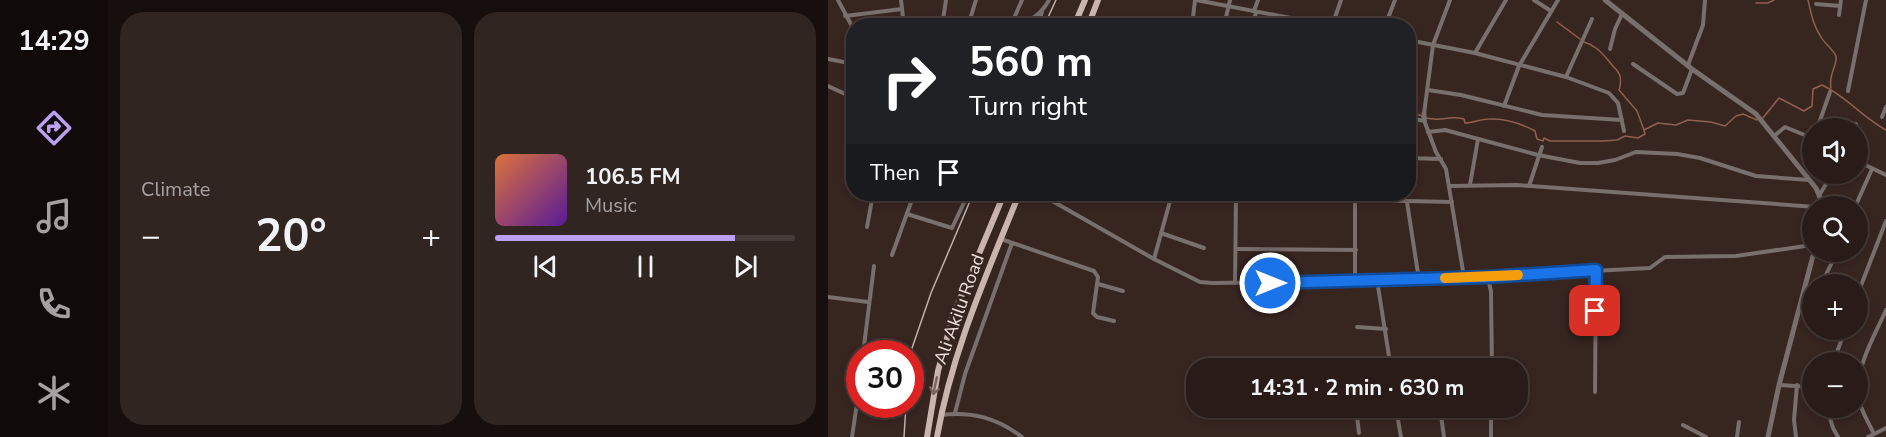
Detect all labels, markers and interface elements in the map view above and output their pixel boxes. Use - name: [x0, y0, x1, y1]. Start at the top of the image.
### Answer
- text: 14:29: [18, 23, 90, 60]
- text: 560 m: [969, 34, 1093, 91]
- icon: right: [870, 42, 948, 120]
- text: Turn right: [969, 88, 1087, 125]
- icon: directions: [33, 107, 75, 149]
- map controls: [1802, 118, 1868, 418]
- button: sound: [1802, 118, 1868, 184]
- icon: arrive: [932, 156, 965, 189]
- text: Then: [870, 158, 920, 188]
- text: 106.5 FM: [585, 162, 681, 192]
- text: Climate: [141, 176, 210, 203]
- text: Music: [585, 192, 637, 219]
- icon: music: [33, 195, 75, 237]
- button: search: [1802, 196, 1868, 262]
- text: 20°: [255, 206, 327, 267]
- text: −: [141, 214, 161, 259]
- text: +: [421, 214, 441, 259]
- icon: previous: [529, 250, 562, 283]
- icon: pause: [629, 250, 662, 283]
- icon: next: [729, 250, 762, 283]
- street label: Ali Akilu Road: [928, 251, 990, 367]
- position arrow: [1238, 251, 1302, 315]
- button: +: [1802, 274, 1868, 340]
- icon: phone: [33, 283, 75, 325]
- pin: [1569, 285, 1620, 336]
- icon: arrive: [1578, 294, 1611, 327]
- speed limit sign: 30: [846, 340, 924, 418]
- button: −: [1802, 352, 1868, 418]
- icon: climate: [33, 372, 75, 414]
- text: 14:31 · 2 min · 630 m: [1250, 373, 1464, 403]
- one-way arrow: [929, 376, 940, 396]

